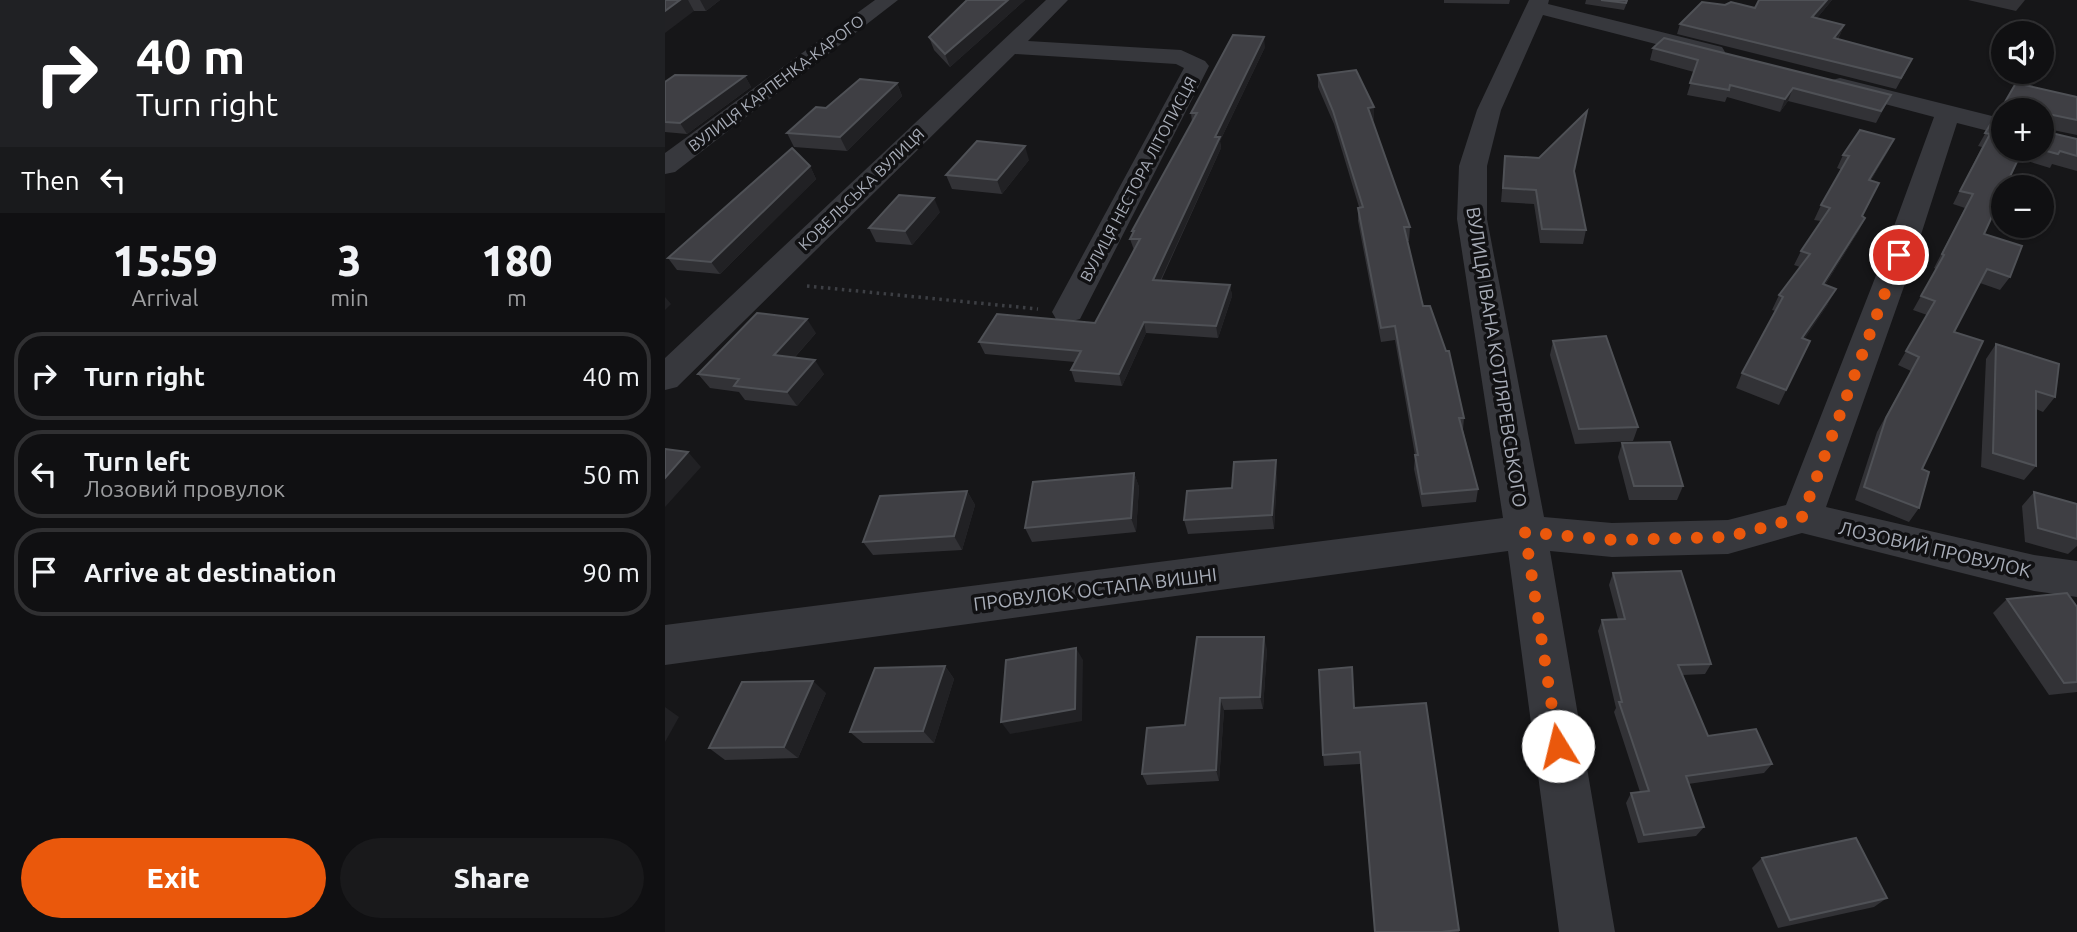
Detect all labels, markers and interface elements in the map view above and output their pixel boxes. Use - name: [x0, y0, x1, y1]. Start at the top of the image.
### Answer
- street label: ВУЛИЦЯ КАРПЕНКА-КАРОГО: [685, 11, 867, 155]
- map controls: [1991, 21, 2054, 238]
- button: sound: [1991, 21, 2054, 84]
- icon: right: [21, 28, 112, 119]
- text: 40 m: [136, 28, 245, 83]
- street label: ВУЛИЦЯ НЕСТОРА ЛІТОПИСЦЯ: [1076, 73, 1200, 285]
- text: Turn right: [136, 86, 278, 122]
- button: +: [1991, 98, 2054, 161]
- street label: КОВЕЛЬСЬКА ВУЛИЦЯ: [795, 124, 927, 254]
- icon: left: [94, 161, 132, 199]
- text: Then: [21, 166, 80, 195]
- button: −: [1991, 175, 2054, 238]
- street label: ВУЛИЦЯ ІВАНА КОТЛЯРЕВСЬКОГО: [1462, 205, 1532, 509]
- pin: [1869, 225, 1929, 285]
- icon: arrive: [1880, 236, 1918, 274]
- text: 15:59: [113, 237, 218, 284]
- text: 3: [338, 237, 361, 284]
- text: 180: [481, 237, 552, 284]
- text: Arrival: [132, 285, 199, 310]
- text: min: [330, 285, 369, 310]
- text: m: [507, 285, 527, 310]
- icon: right: [25, 357, 63, 395]
- text: Turn right: [84, 362, 205, 391]
- text: 40 m: [582, 362, 640, 391]
- text: Turn left: [84, 447, 190, 476]
- icon: left: [25, 455, 63, 493]
- text: 50 m: [582, 460, 640, 489]
- text: Лозовий провулок: [84, 476, 285, 501]
- street label: ЛОЗОВИЙ ПРОВУЛОК: [1837, 516, 2034, 582]
- icon: arrive: [25, 553, 63, 591]
- text: Arrive at destination: [84, 558, 337, 587]
- text: 90 m: [582, 558, 640, 587]
- street label: ПРОВУЛОК ОСТАПА ВИШНІ: [972, 563, 1218, 615]
- position arrow: [1521, 709, 1595, 783]
- button: Exit: [21, 838, 326, 918]
- button: Share: [340, 838, 644, 918]

